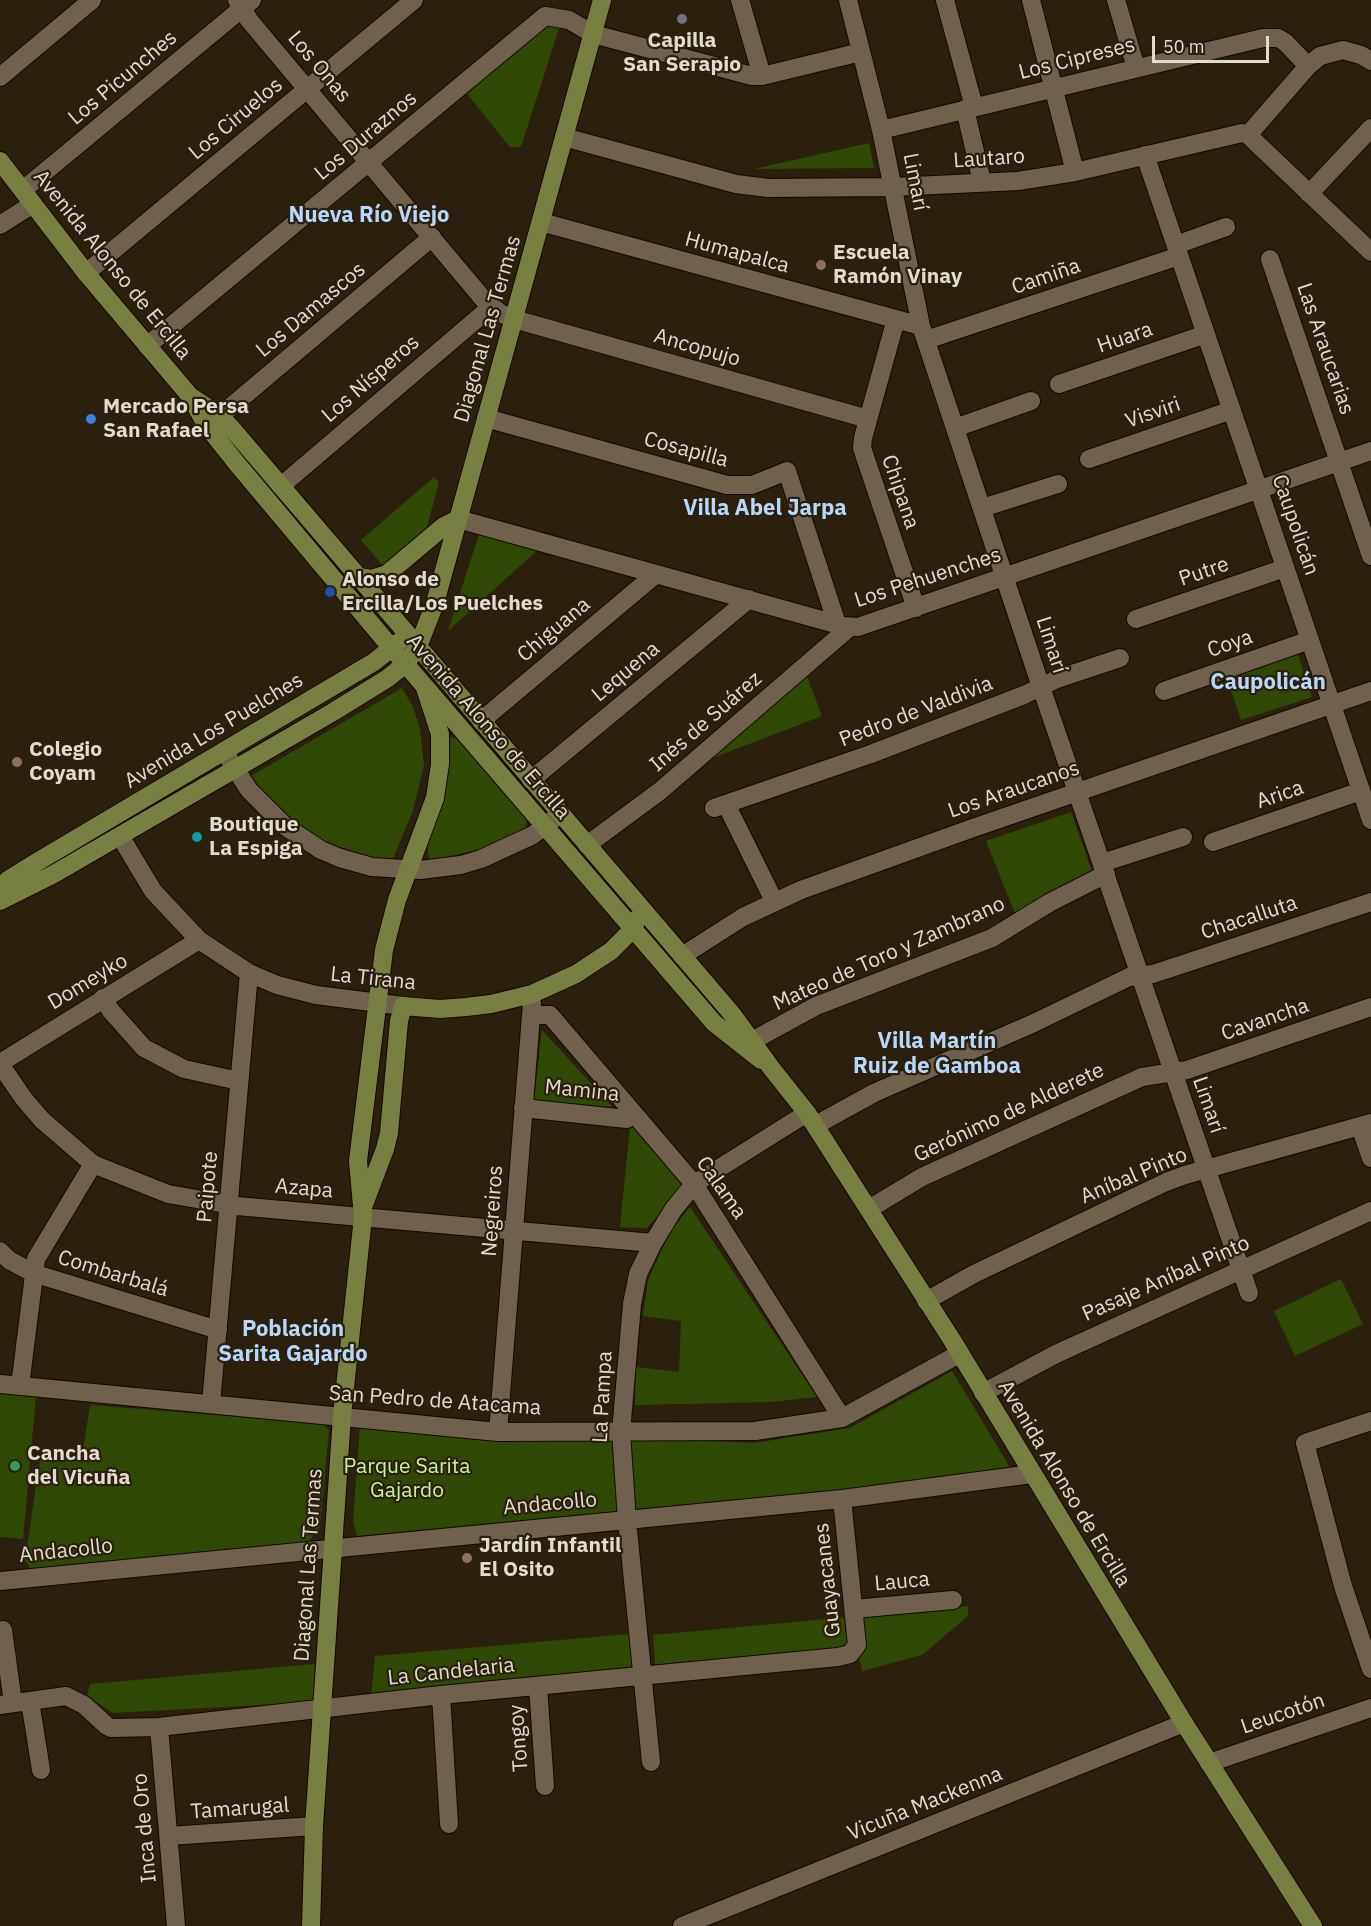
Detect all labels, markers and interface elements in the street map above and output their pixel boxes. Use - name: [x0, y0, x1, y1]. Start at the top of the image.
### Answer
- marker: Capilla San Serapio: [675, 12, 689, 26]
- scale bar: [1155, 24, 1272, 62]
- street label: Los Picunches: [64, 25, 182, 131]
- street label: Los Onas: [282, 26, 356, 108]
- place label: Capilla San Serapio: [623, 28, 741, 78]
- street label: Los Cipreses: [1016, 32, 1138, 86]
- text: 50 m: [1163, 35, 1205, 58]
- street label: Los Ciruelos: [184, 73, 288, 165]
- street label: Los Duraznos: [310, 86, 422, 186]
- street label: Lautaro: [952, 144, 1026, 174]
- street label: Limarí: [897, 151, 933, 213]
- street label: Avenida Alonso de Ercilla: [28, 165, 196, 365]
- district label: Nueva Río Viejo: [289, 203, 449, 229]
- street label: Humapalca: [682, 227, 792, 279]
- street label: Diagonal Las Termas: [449, 232, 527, 426]
- place label: Escuela Ramón Vinay: [833, 240, 962, 290]
- street label: Camiña: [1008, 254, 1084, 300]
- street label: Los Damascos: [251, 257, 371, 363]
- marker: Escuela Ramón Vinay: [814, 258, 828, 272]
- street label: Las Araucarias: [1291, 280, 1359, 418]
- street label: Huara: [1094, 317, 1156, 359]
- street label: Ancopujo: [651, 324, 743, 372]
- street label: Los Nísperos: [317, 330, 425, 428]
- street label: Visviri: [1122, 392, 1184, 434]
- place label: Mercado Persa San Rafael: [103, 394, 249, 444]
- marker: Mercado Persa San Rafael: [84, 412, 98, 426]
- street label: Cosapilla: [641, 427, 731, 473]
- street label: Chipana: [876, 452, 924, 532]
- street label: Caupolicán: [1266, 471, 1324, 579]
- district label: Villa Abel Jarpa: [683, 496, 847, 522]
- street label: Los Pehuenches: [852, 542, 1004, 614]
- street label: Putre: [1176, 552, 1232, 592]
- place label: Alonso de Ercilla/Los Puelches: [342, 567, 543, 617]
- marker: Alonso de Ercilla/Los Puelches: [323, 585, 337, 599]
- street label: Chiguana: [512, 592, 596, 668]
- street label: Limarí: [1030, 613, 1072, 677]
- street label: Coya: [1204, 625, 1256, 663]
- street label: Avenida Alonso de Ercilla: [401, 629, 575, 825]
- street label: Lequena: [587, 636, 665, 708]
- street label: Inés de Suárez: [645, 667, 767, 777]
- street label: Avenida Los Puelches: [120, 668, 308, 794]
- district label: Caupolicán: [1210, 670, 1326, 696]
- street label: Pedro de Valdivia: [836, 671, 996, 753]
- place label: Colegio Coyam: [29, 737, 102, 787]
- marker: Colegio Coyam: [10, 755, 24, 769]
- street label: Los Araucanos: [945, 756, 1083, 824]
- street label: Arica: [1253, 775, 1307, 815]
- place label: Boutique La Espiga: [209, 812, 303, 862]
- marker: Boutique La Espiga: [190, 830, 204, 844]
- street label: Mateo de Toro y Zambrano: [769, 891, 1009, 1017]
- street label: Chacalluta: [1198, 891, 1300, 945]
- street label: Domeyko: [44, 948, 132, 1016]
- street label: La Tirana: [329, 962, 417, 996]
- street label: Cavancha: [1218, 993, 1312, 1047]
- district label: Villa Martín Ruiz de Gamboa: [853, 1029, 1021, 1080]
- street label: Gerónimo de Alderete: [910, 1058, 1108, 1168]
- street label: Limarí: [1187, 1073, 1229, 1137]
- street label: Mamina: [543, 1075, 621, 1107]
- street label: Aníbal Pinto: [1077, 1142, 1191, 1210]
- street label: Paipote: [192, 1150, 224, 1224]
- street label: Calama: [690, 1152, 752, 1224]
- street label: Negreiros: [477, 1165, 509, 1257]
- street label: Azapa: [274, 1174, 334, 1204]
- street label: Pasaje Aníbal Pinto: [1078, 1231, 1254, 1327]
- street label: Combarbalá: [55, 1245, 171, 1303]
- district label: Población Sarita Gajardo: [218, 1317, 368, 1368]
- street label: La Pampa: [588, 1350, 618, 1444]
- street label: Avenida Alonso de Ercilla: [992, 1376, 1136, 1592]
- street label: San Pedro de Atacama: [328, 1381, 542, 1421]
- place label: Cancha del Vicuña: [27, 1441, 130, 1491]
- park label: Parque Sarita Gajardo: [344, 1454, 470, 1504]
- marker: Cancha del Vicuña: [8, 1459, 22, 1473]
- street label: Diagonal Las Termas: [290, 1468, 328, 1662]
- street label: Andacollo: [502, 1487, 598, 1521]
- street label: Guayacanes: [809, 1522, 847, 1638]
- place label: Jardín Infantil El Osito: [479, 1533, 621, 1583]
- street label: Andacollo: [18, 1534, 114, 1568]
- marker: Jardín Infantil El Osito: [460, 1551, 474, 1565]
- street label: Lauca: [873, 1567, 931, 1597]
- street label: La Candelaria: [386, 1653, 516, 1691]
- street label: Leucotón: [1238, 1688, 1328, 1740]
- street label: Tongoy: [504, 1703, 534, 1773]
- street label: Vicuña Mackenna: [844, 1761, 1006, 1847]
- street label: Inca de Oro: [128, 1772, 162, 1884]
- street label: Tamarugal: [190, 1793, 290, 1825]

